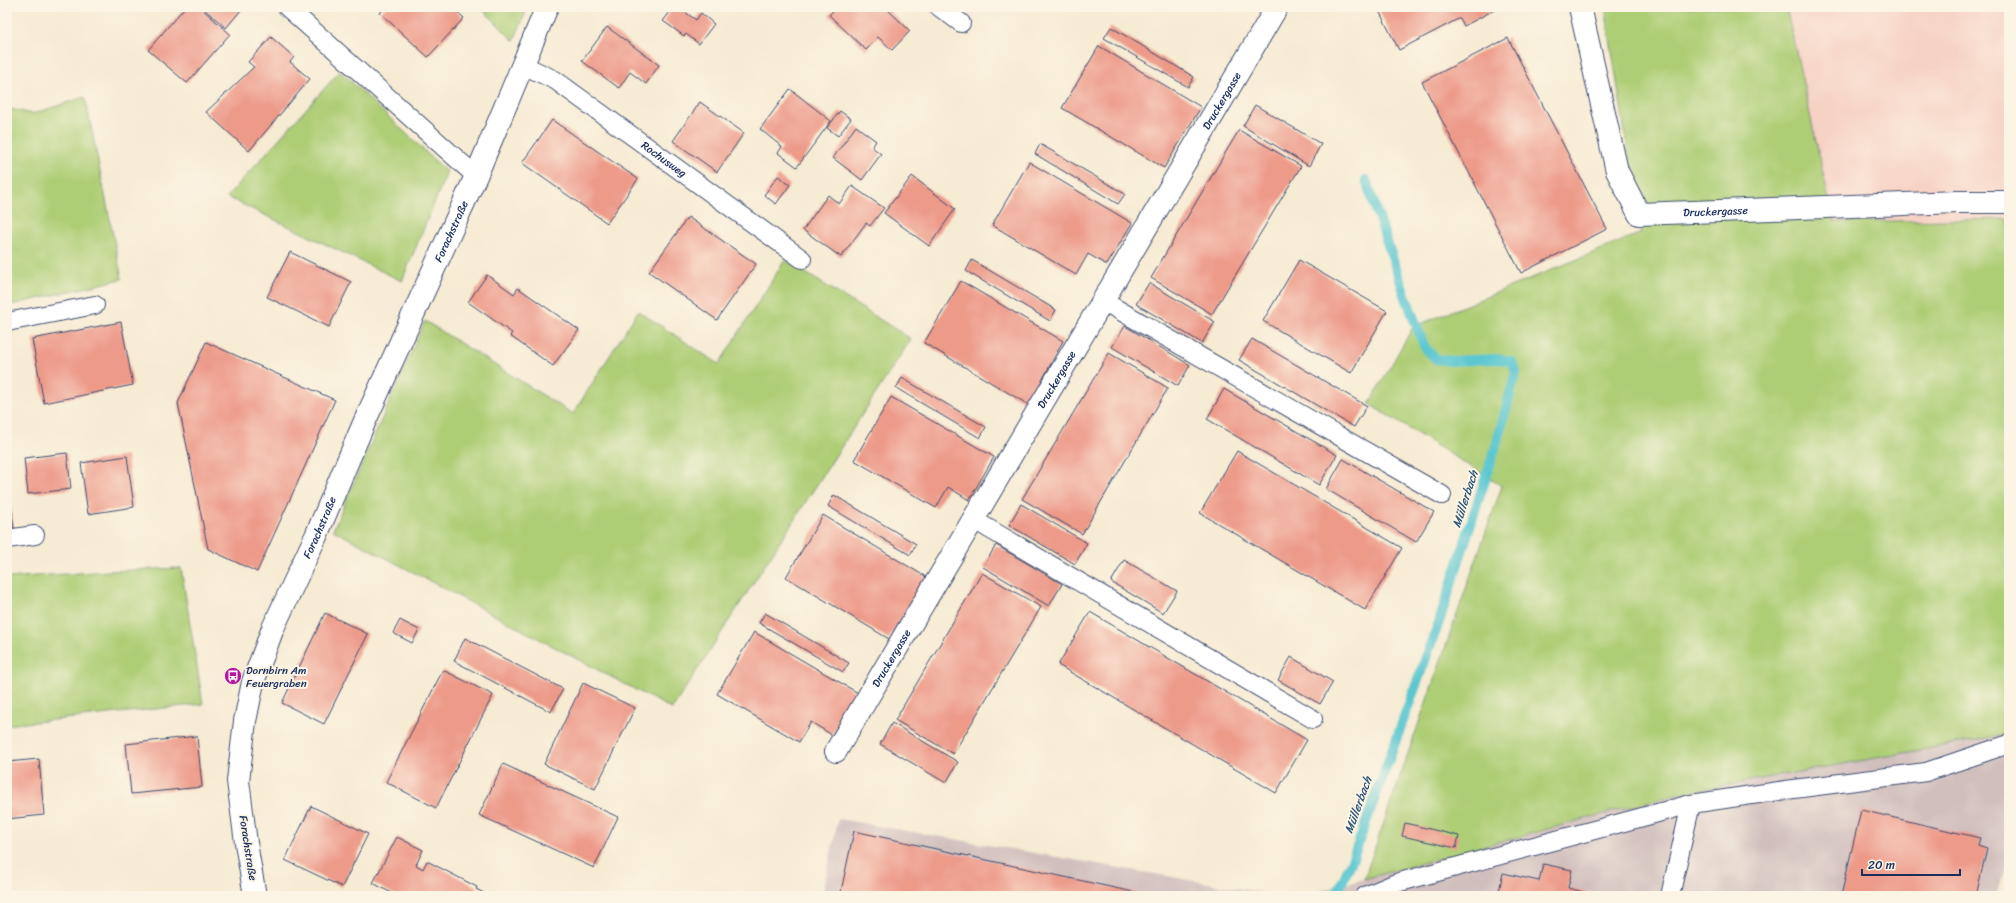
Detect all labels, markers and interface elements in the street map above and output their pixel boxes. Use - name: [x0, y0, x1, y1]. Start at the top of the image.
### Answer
- street label: Druckergasse: [1197, 68, 1246, 133]
- street label: Rochusweg: [637, 136, 691, 182]
- street label: Forachstraße: [429, 197, 473, 265]
- street label: Druckergasse: [1683, 200, 1749, 222]
- street label: Druckergasse: [1032, 346, 1081, 412]
- water label: Müllerbach: [1445, 466, 1485, 530]
- street label: Forachstraße: [297, 493, 341, 561]
- street label: Druckergasse: [866, 625, 916, 691]
- place label: Dornbirn Am Feuergraben: [246, 661, 307, 693]
- bus stop icon: Dornbirn Am Feuergraben: [223, 666, 243, 686]
- water label: Müllerbach: [1338, 772, 1379, 837]
- street label: Forachstraße: [233, 814, 263, 882]
- scale bar: [1862, 851, 1960, 877]
- text: 20 m: [1868, 854, 1895, 876]

